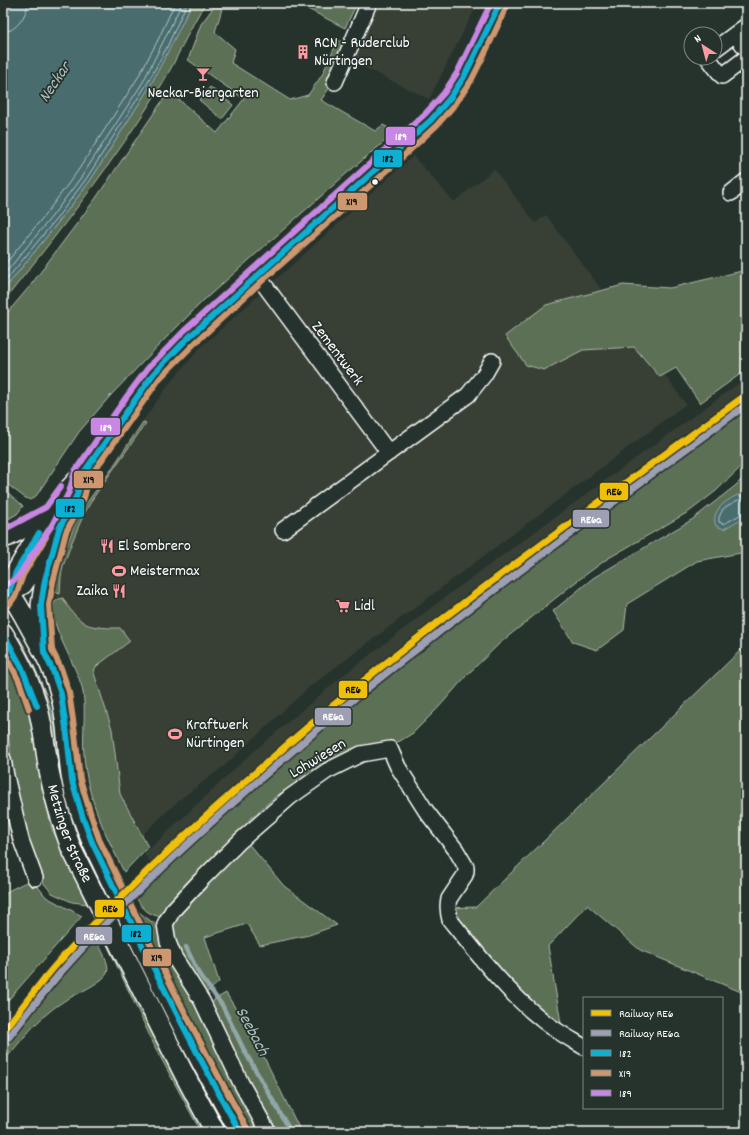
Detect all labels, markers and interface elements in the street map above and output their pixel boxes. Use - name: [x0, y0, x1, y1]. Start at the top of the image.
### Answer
- north arrow: [683, 26, 723, 66]
- text: N: [691, 31, 706, 48]
- place label: RCN - Ruderclub Nürtingen: [314, 32, 410, 73]
- building icon: RCN - Ruderclub Nürtingen: [295, 44, 311, 60]
- water label: Neckar: [34, 57, 79, 108]
- bar icon: Neckar-Biergarten: [195, 66, 211, 82]
- place label: Neckar-Biergarten: [147, 82, 259, 105]
- line badge: 189: [385, 126, 416, 146]
- text: 189: [395, 130, 407, 146]
- line badge: 182: [373, 149, 403, 168]
- text: 182: [382, 152, 394, 168]
- unlabelled marker: [370, 177, 380, 187]
- line badge: X19: [337, 192, 368, 211]
- text: X19: [346, 195, 358, 211]
- street label: Zementwerk: [305, 317, 369, 391]
- line badge: 189: [90, 417, 121, 436]
- text: 189: [100, 421, 112, 437]
- line badge: X19: [73, 470, 104, 489]
- text: X19: [83, 473, 95, 489]
- line badge: RE6: [599, 482, 629, 501]
- text: RE6: [606, 485, 622, 501]
- line badge: 182: [55, 498, 85, 518]
- text: 182: [64, 502, 76, 518]
- line badge: RE6a: [572, 509, 610, 528]
- text: RE6a: [581, 513, 602, 529]
- place label: El Sombrero: [118, 535, 191, 558]
- restaurant icon: El Sombrero: [99, 538, 115, 554]
- place label: Meistermax: [130, 560, 199, 583]
- sports icon: Meistermax: [111, 563, 127, 579]
- place label: Zaika: [76, 580, 108, 603]
- restaurant icon: Zaika: [111, 583, 127, 599]
- place label: Lidl: [354, 595, 375, 618]
- supermarket icon: Lidl: [335, 598, 351, 614]
- line badge: RE6: [338, 680, 368, 699]
- text: RE6: [345, 683, 361, 699]
- line badge: RE6a: [314, 707, 352, 726]
- text: RE6a: [323, 710, 344, 726]
- place label: Kraftwerk Nürtingen: [186, 714, 248, 755]
- sports icon: Kraftwerk Nürtingen: [167, 726, 183, 742]
- street label: Lohwiesen: [285, 733, 351, 785]
- street label: Metzinger Straße: [41, 782, 98, 887]
- line badge: RE6: [94, 899, 125, 918]
- text: RE6: [102, 902, 118, 918]
- line badge: 182: [121, 924, 152, 943]
- line badge: RE6a: [75, 926, 113, 945]
- text: 182: [130, 927, 142, 943]
- text: RE6a: [84, 930, 105, 946]
- line badge: X19: [142, 948, 172, 967]
- text: X19: [151, 951, 163, 967]
- legend: [583, 997, 723, 1109]
- water label: Seebach: [228, 1003, 274, 1062]
- text: Railway RE6: [619, 1006, 674, 1023]
- text: Railway RE6a: [619, 1026, 680, 1043]
- text: 182: [619, 1046, 632, 1063]
- text: X19: [619, 1066, 631, 1083]
- text: 189: [619, 1086, 632, 1103]

